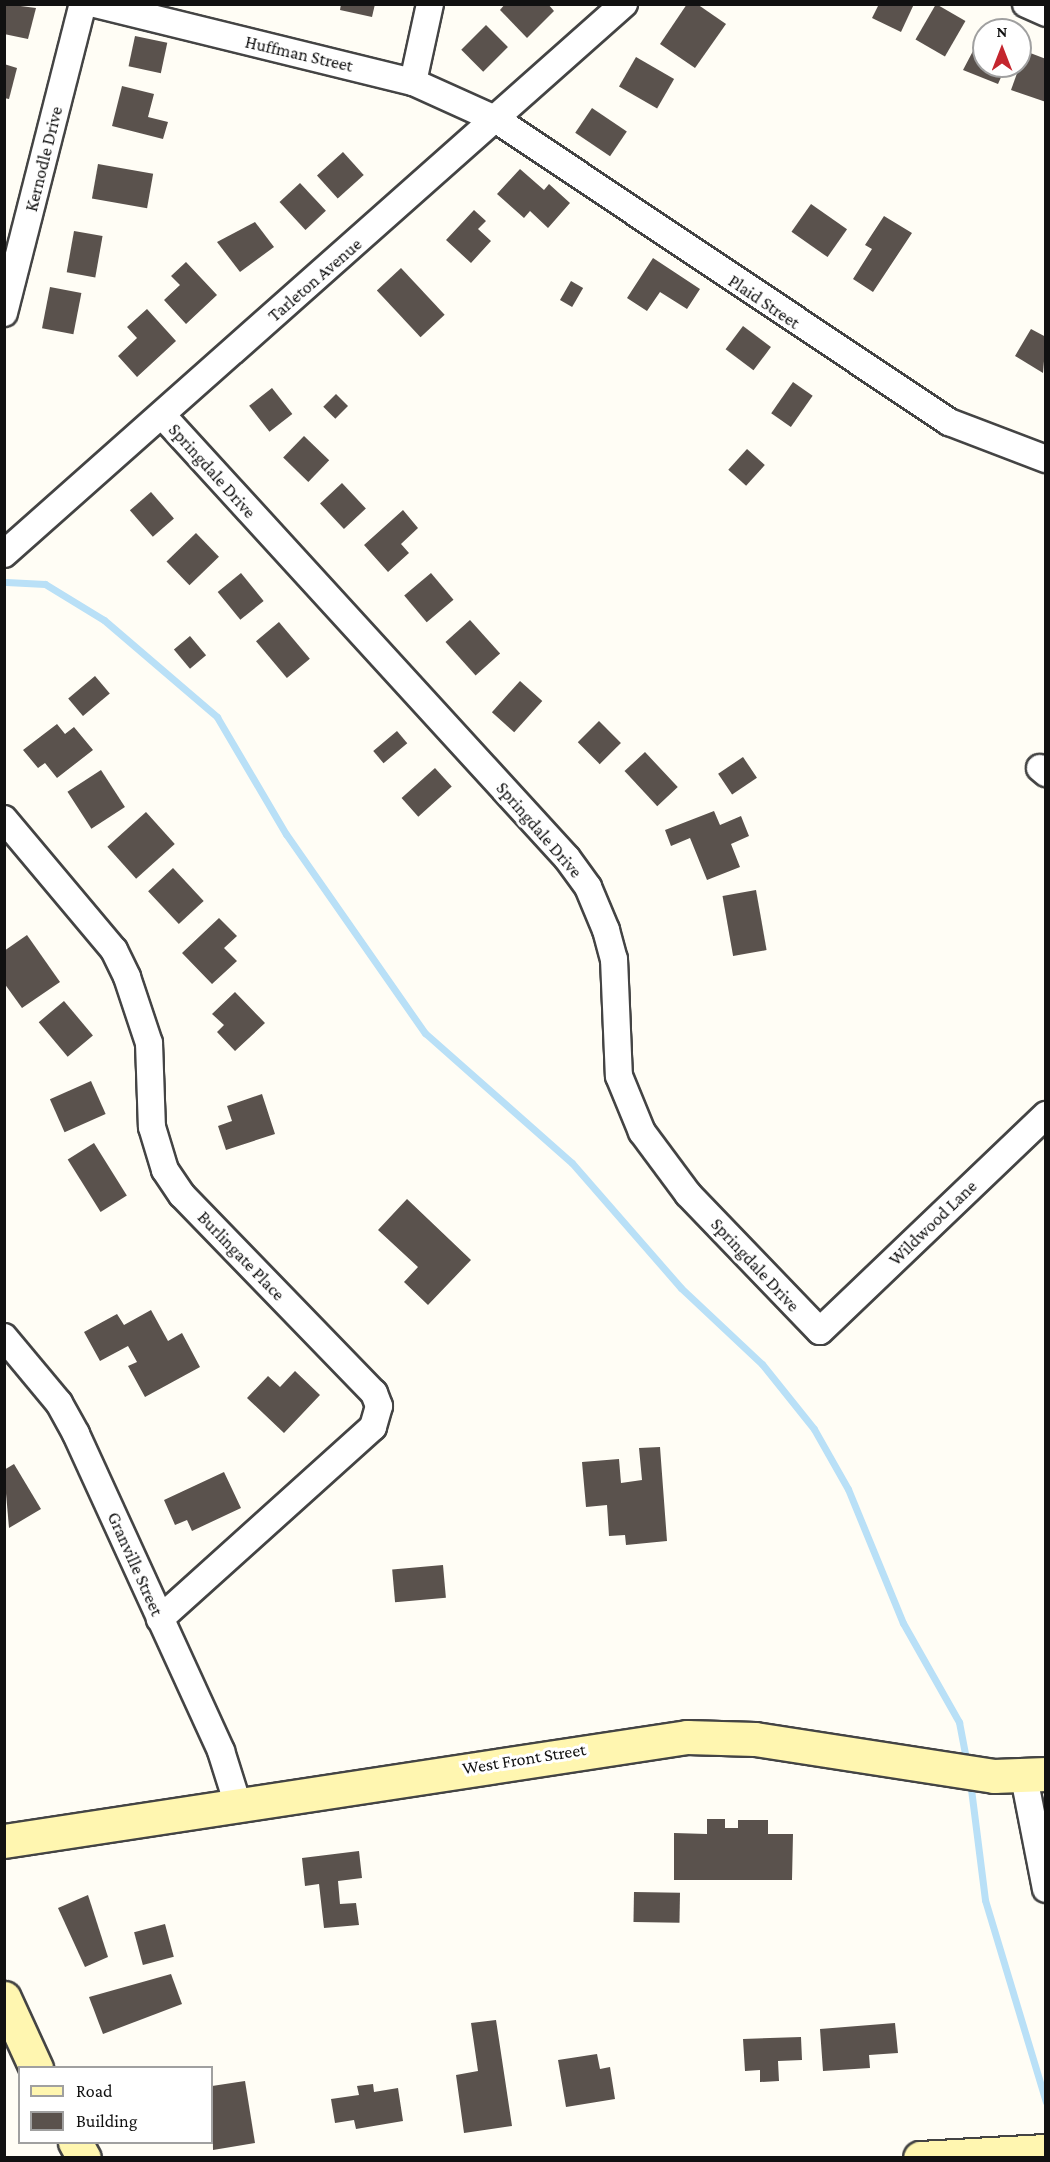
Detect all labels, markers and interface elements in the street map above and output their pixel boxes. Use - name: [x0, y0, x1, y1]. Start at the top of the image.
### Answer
- north arrow: [972, 18, 1032, 78]
- text: N: [997, 23, 1007, 40]
- street label: Huffman Street: [243, 31, 355, 77]
- street label: Kernodle Drive: [20, 104, 68, 214]
- street label: Tarleton Avenue: [264, 233, 366, 327]
- street label: Plaid Street: [724, 270, 804, 334]
- street label: Springdale Drive: [164, 419, 260, 523]
- street label: Springdale Drive: [491, 778, 587, 882]
- street label: Wildwood Lane: [885, 1176, 981, 1270]
- street label: Burlingate Place: [193, 1207, 289, 1305]
- street label: Springdale Drive: [706, 1214, 804, 1316]
- street label: Granville Street: [102, 1509, 168, 1619]
- street label: West Front Street: [461, 1739, 587, 1779]
- legend: [18, 2066, 213, 2144]
- text: Road: [76, 2081, 113, 2101]
- text: Building: [76, 2111, 137, 2131]

